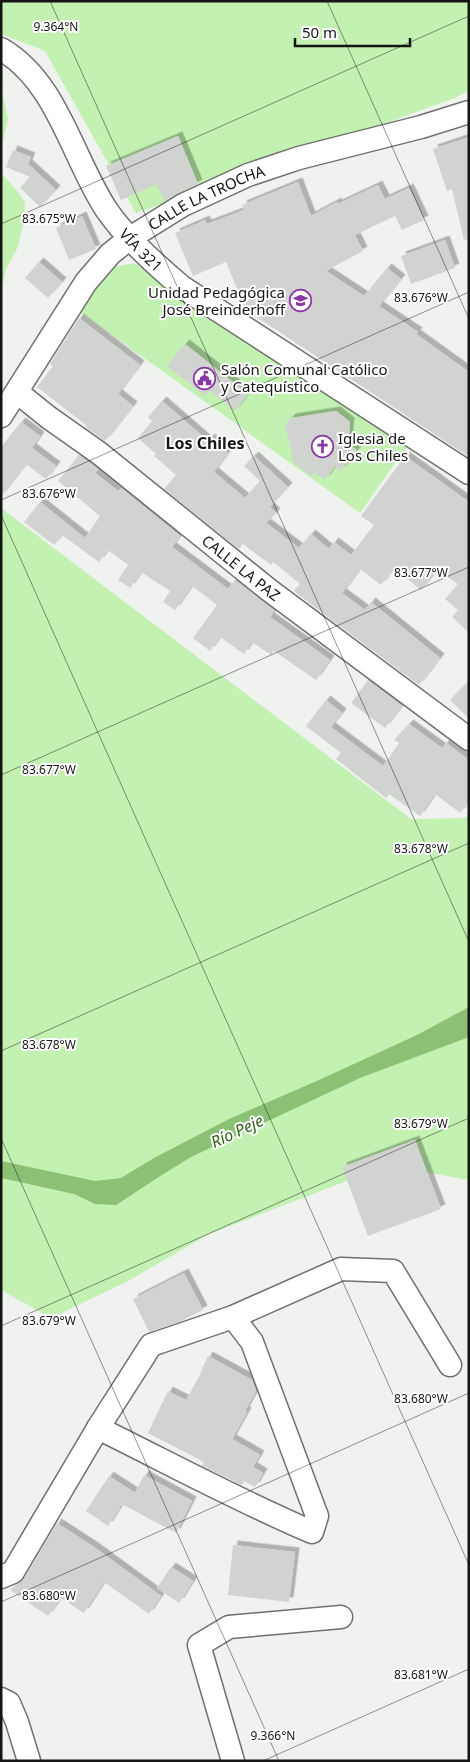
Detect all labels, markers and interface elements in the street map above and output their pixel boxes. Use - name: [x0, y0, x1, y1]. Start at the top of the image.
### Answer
- scale bar: [295, 15, 410, 47]
- text: 9.364°N: [34, 18, 78, 35]
- text: 50 m: [302, 22, 337, 42]
- street label: CALLE LA TROCHA: [144, 160, 268, 234]
- text: 83.675°W: [22, 210, 76, 227]
- street label: VÍA 321: [115, 224, 167, 276]
- place label: Unidad Pedagógica José Breinderhoff: [148, 282, 286, 319]
- school or university icon: Unidad Pedagógica José Breinderhoff: [289, 289, 313, 313]
- text: 83.676°W: [394, 289, 448, 306]
- place label: Salón Comunal Católico y Catequístico: [221, 359, 387, 396]
- public building icon: Salón Comunal Católico y Catequístico: [193, 366, 217, 390]
- place label: Iglesia de Los Chiles: [338, 428, 408, 465]
- district label: Los Chiles: [166, 432, 244, 454]
- church icon: Iglesia de Los Chiles: [310, 435, 334, 459]
- text: 83.676°W: [22, 485, 76, 502]
- street label: CALLE LA PAZ: [198, 530, 285, 605]
- text: 83.677°W: [394, 564, 448, 581]
- text: 83.677°W: [22, 761, 76, 778]
- text: 83.678°W: [394, 840, 448, 857]
- text: 83.678°W: [22, 1036, 76, 1053]
- water label: Río Peje: [207, 1109, 267, 1153]
- text: 83.679°W: [394, 1115, 448, 1132]
- text: 83.679°W: [22, 1312, 76, 1329]
- text: 83.680°W: [394, 1390, 448, 1407]
- text: 83.680°W: [22, 1587, 76, 1604]
- text: 83.681°W: [394, 1666, 448, 1683]
- text: 9.366°N: [251, 1727, 295, 1744]

